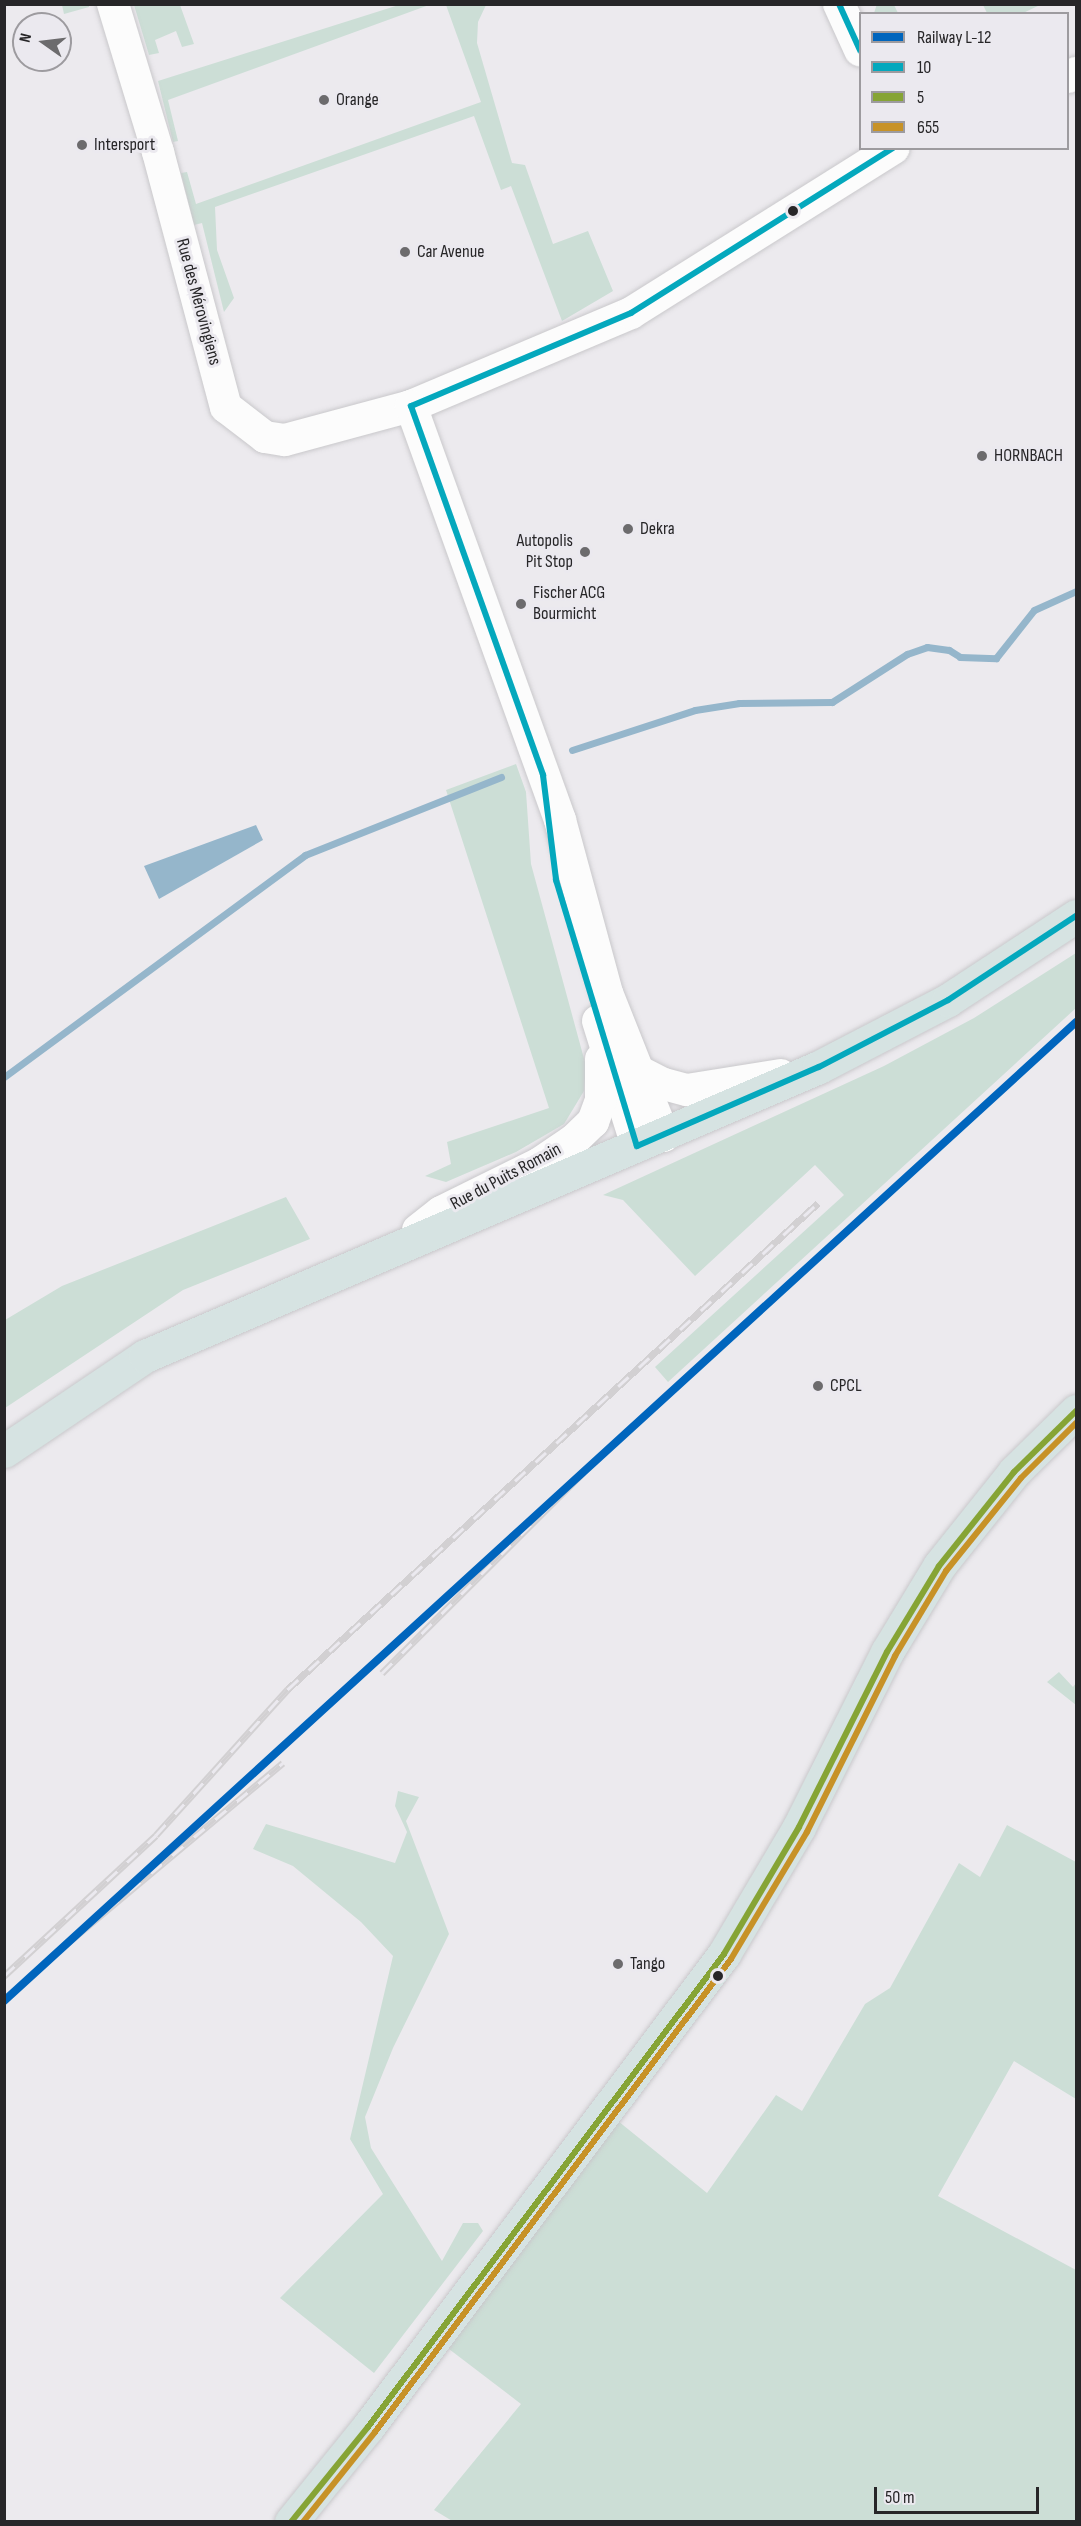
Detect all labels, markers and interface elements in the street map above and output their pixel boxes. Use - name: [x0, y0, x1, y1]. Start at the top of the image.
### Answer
- north arrow: [12, 12, 72, 72]
- legend: [859, 12, 1069, 150]
- text: Railway L-12: [917, 27, 992, 48]
- text: N: [16, 32, 36, 44]
- text: 10: [917, 57, 931, 78]
- text: 5: [917, 87, 924, 108]
- place label: Orange: [336, 89, 379, 111]
- marker: Orange: [317, 93, 331, 107]
- text: 655: [917, 117, 939, 138]
- place label: Intersport: [94, 134, 155, 156]
- marker: Intersport: [75, 138, 89, 152]
- unlabelled marker: [787, 205, 799, 217]
- street label: Rue des Mérovingiens: [171, 236, 225, 368]
- place label: Car Avenue: [417, 241, 484, 263]
- marker: Car Avenue: [398, 245, 412, 259]
- place label: HORNBACH: [994, 445, 1063, 467]
- marker: HORNBACH: [975, 449, 989, 463]
- place label: Dekra: [640, 518, 675, 540]
- marker: Dekra: [621, 522, 635, 536]
- place label: Autopolis Pit Stop: [516, 531, 573, 574]
- marker: Autopolis Pit Stop: [578, 545, 592, 559]
- place label: Fischer ACG Bourmicht: [533, 583, 605, 626]
- marker: Fischer ACG Bourmicht: [514, 597, 528, 611]
- street label: Rue du Puits Romain: [447, 1139, 565, 1215]
- place label: CPCL: [830, 1375, 862, 1397]
- marker: CPCL: [811, 1379, 825, 1393]
- place label: Tango: [630, 1953, 665, 1975]
- marker: Tango: [611, 1957, 625, 1971]
- unlabelled marker: [712, 1970, 724, 1982]
- scale bar: [877, 2475, 1042, 2513]
- text: 50 m: [885, 2487, 915, 2508]

